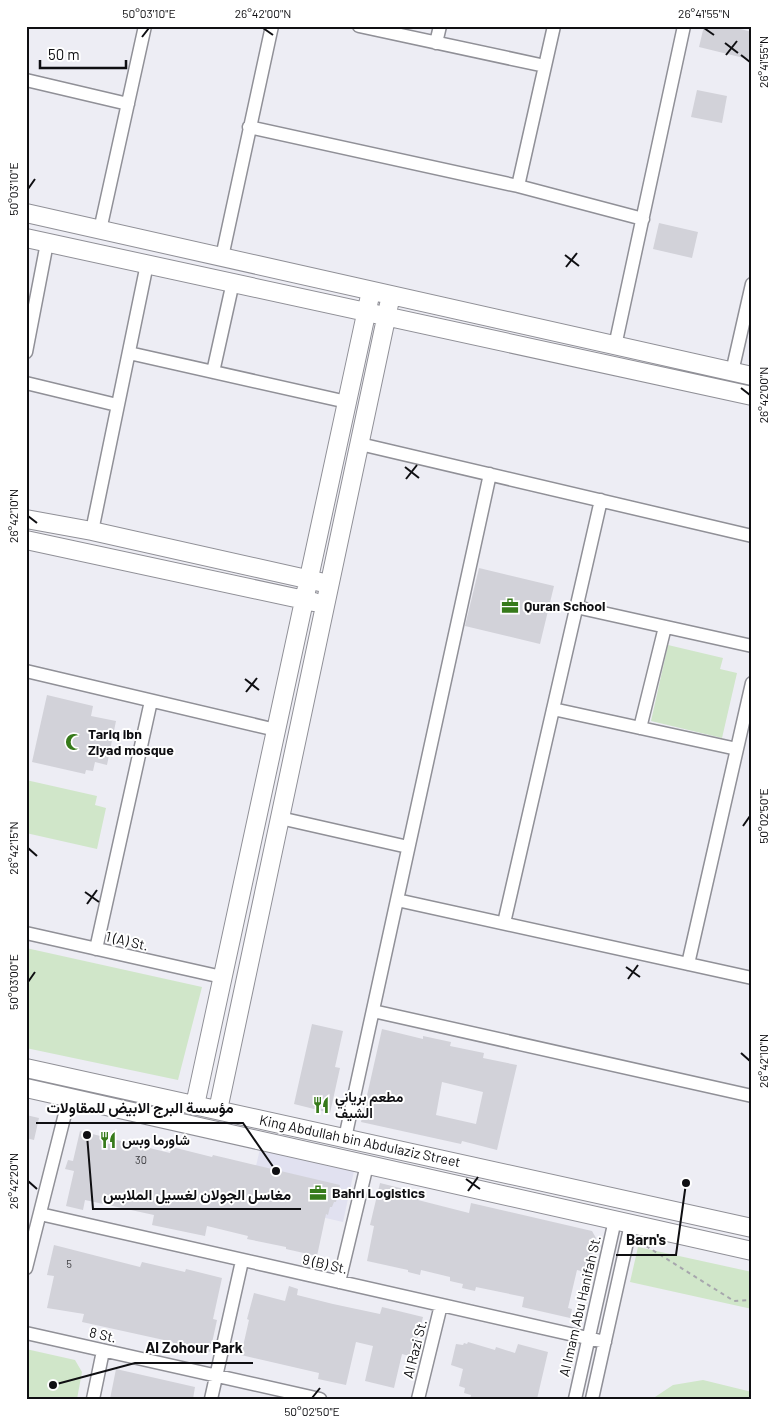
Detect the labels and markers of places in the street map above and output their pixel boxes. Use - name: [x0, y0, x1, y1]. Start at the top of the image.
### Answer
- office icon: Quran School: [500, 596, 520, 616]
- place label: Quran School: [524, 597, 606, 614]
- place label: Tariq ibn Ziyad mosque: [88, 725, 174, 758]
- mosque icon: Tariq ibn Ziyad mosque: [64, 732, 84, 752]
- place label: مطعم برياني الشيف: [335, 1088, 404, 1122]
- callout: مؤسسة البرج الابيض للمقاولات: [36, 1093, 243, 1123]
- restaurant icon: مطعم برياني الشيف: [311, 1095, 331, 1115]
- restaurant icon: شاورما وبس: [98, 1130, 118, 1150]
- place label: شاورما وبس: [122, 1131, 190, 1149]
- callout: مغاسل الجولان لغسيل الملابس: [93, 1179, 301, 1209]
- office icon: Bahri Logistics: [308, 1183, 328, 1203]
- place label: Bahri Logistics: [332, 1184, 425, 1201]
- callout: Barn's: [616, 1225, 676, 1255]
- callout: Al Zohour Park: [135, 1333, 253, 1363]

